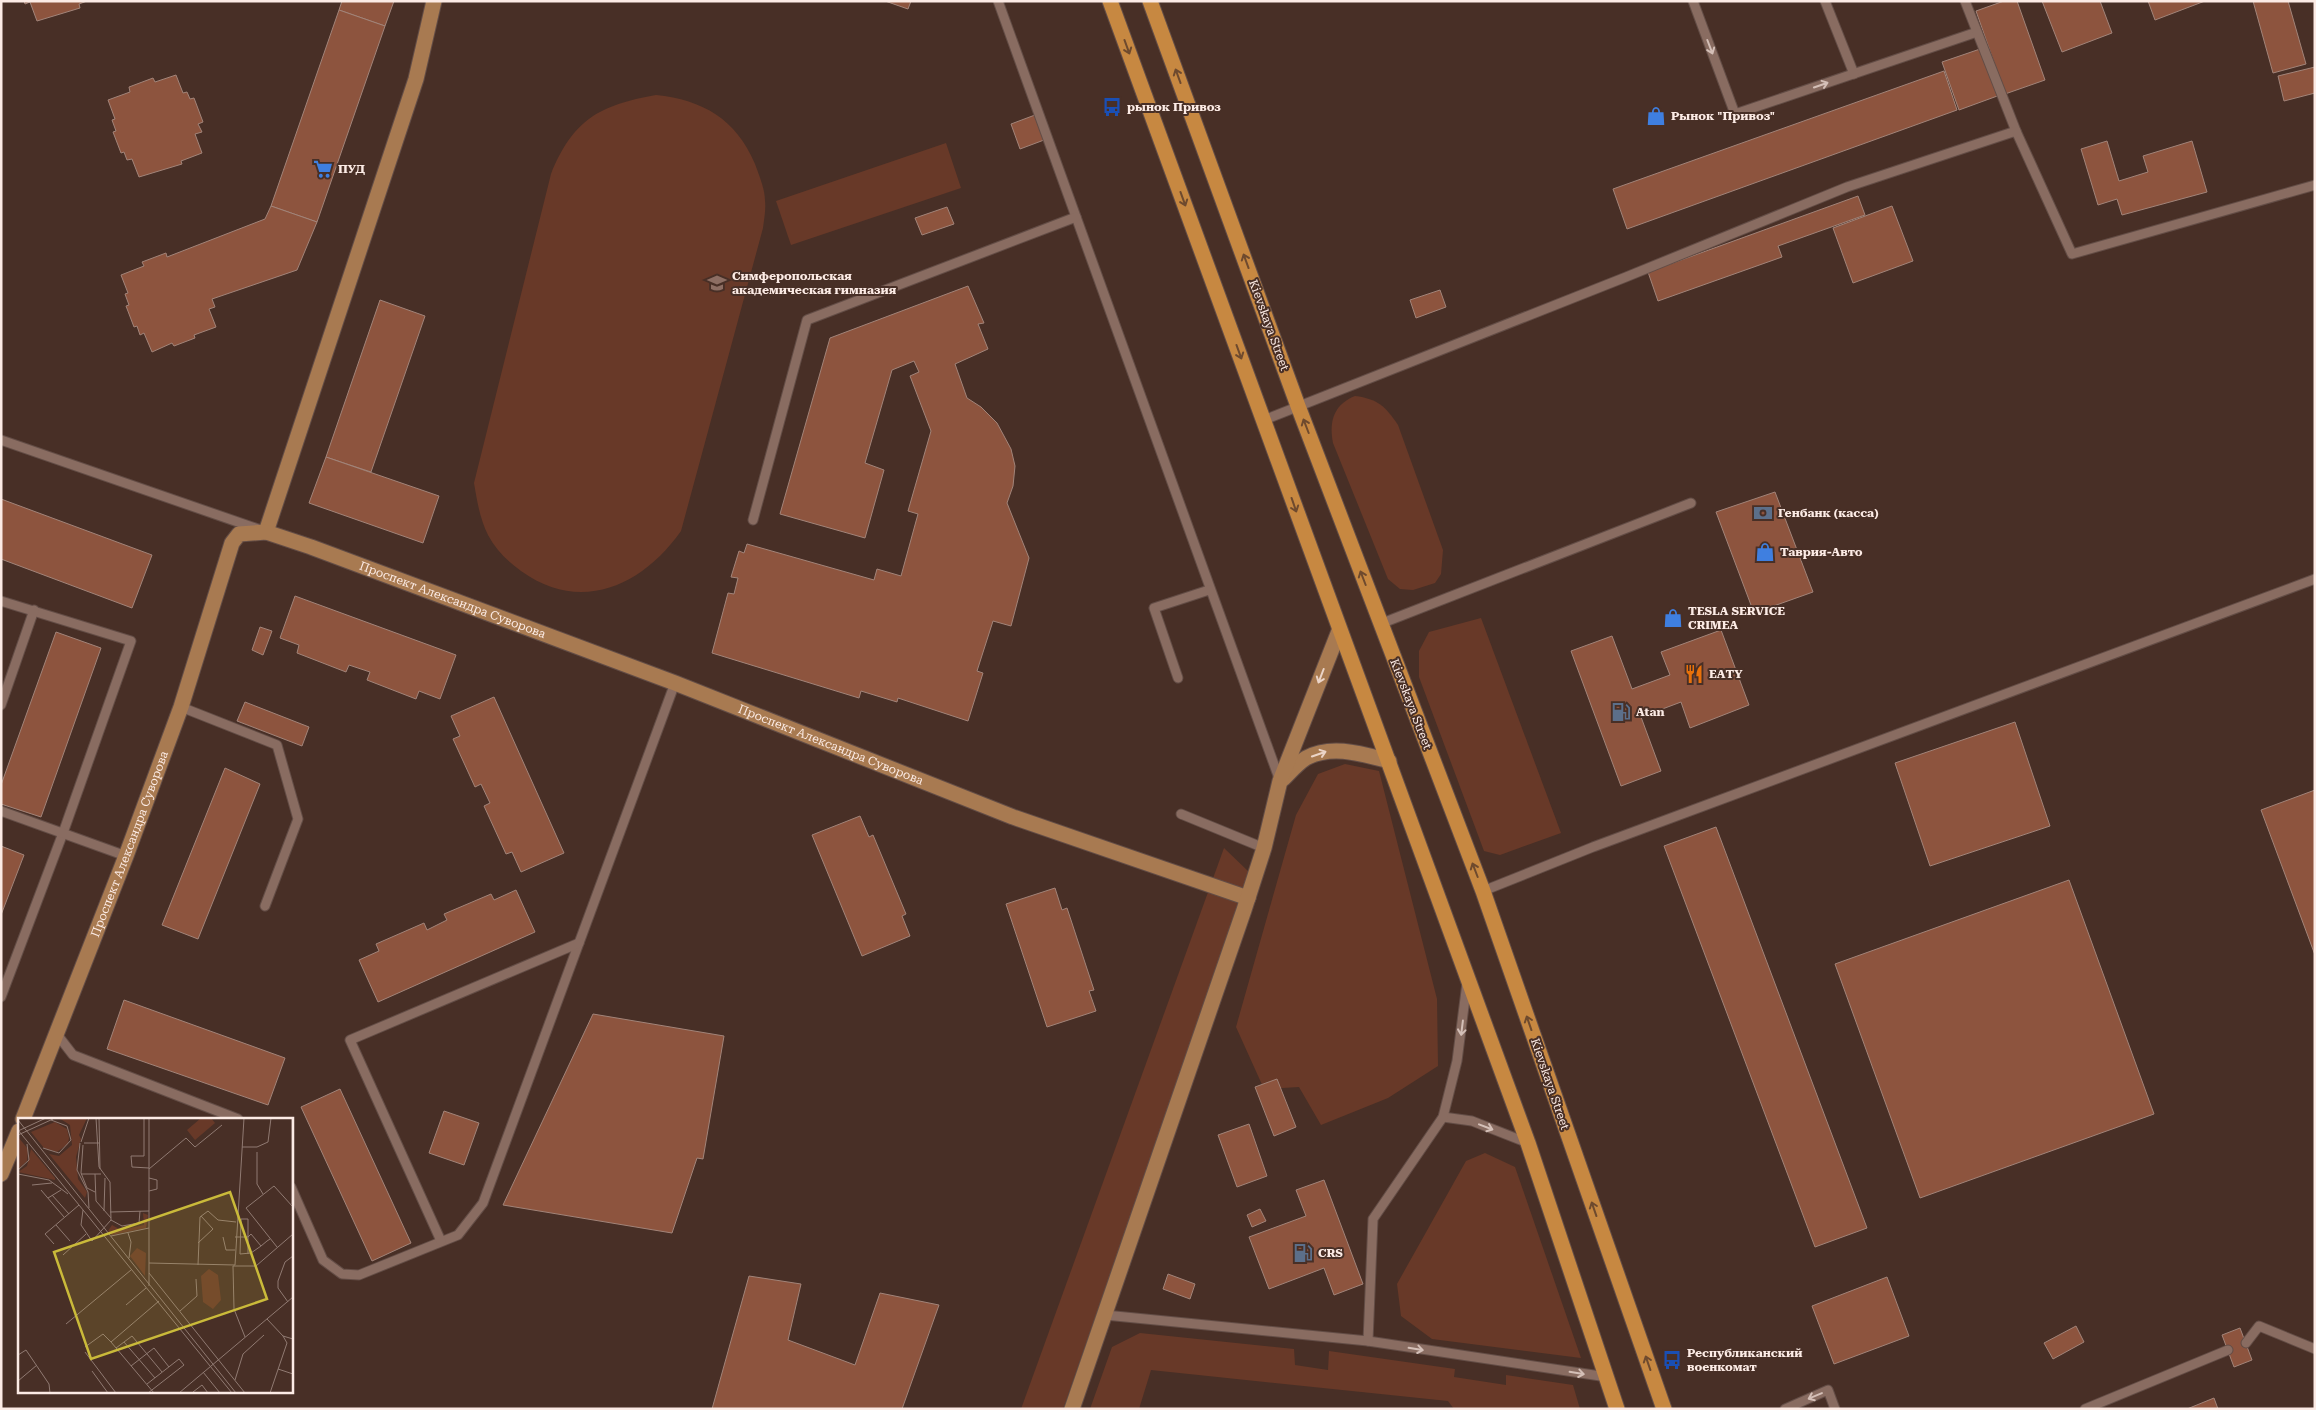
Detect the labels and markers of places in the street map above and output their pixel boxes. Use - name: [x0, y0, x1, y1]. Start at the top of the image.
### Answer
- bus stop icon: рынок Привоз: [1101, 96, 1123, 118]
- place label: рынок Привоз: [1127, 100, 1221, 114]
- shop icon: Рынок "Привоз": [1645, 105, 1667, 127]
- place label: Рынок "Привоз": [1671, 109, 1775, 123]
- supermarket icon: ПУД: [312, 158, 334, 180]
- place label: ПУД: [338, 162, 366, 176]
- place label: Симферопольская академическая гимназия: [732, 269, 897, 297]
- school or university icon: Симферопольская академическая гимназия: [706, 272, 728, 294]
- bank icon: Генбанк (касса): [1752, 502, 1774, 524]
- place label: Генбанк (касса): [1778, 506, 1878, 520]
- shop icon: Таврия-Авто: [1754, 541, 1776, 563]
- place label: Таврия-Авто: [1780, 545, 1863, 559]
- place label: TESLA SERVICE CRIMEA: [1688, 604, 1785, 632]
- shop icon: TESLA SERVICE CRIMEA: [1662, 607, 1684, 629]
- restaurant icon: EАTY: [1683, 663, 1705, 685]
- place label: EАTY: [1709, 667, 1743, 681]
- fuel station icon: Atan: [1610, 701, 1632, 723]
- place label: Atan: [1636, 705, 1664, 719]
- fuel station icon: CRS: [1292, 1242, 1314, 1264]
- place label: CRS: [1318, 1246, 1343, 1260]
- place label: Республиканский военкомат: [1687, 1346, 1803, 1374]
- bus stop icon: Республиканский военкомат: [1661, 1349, 1683, 1371]

